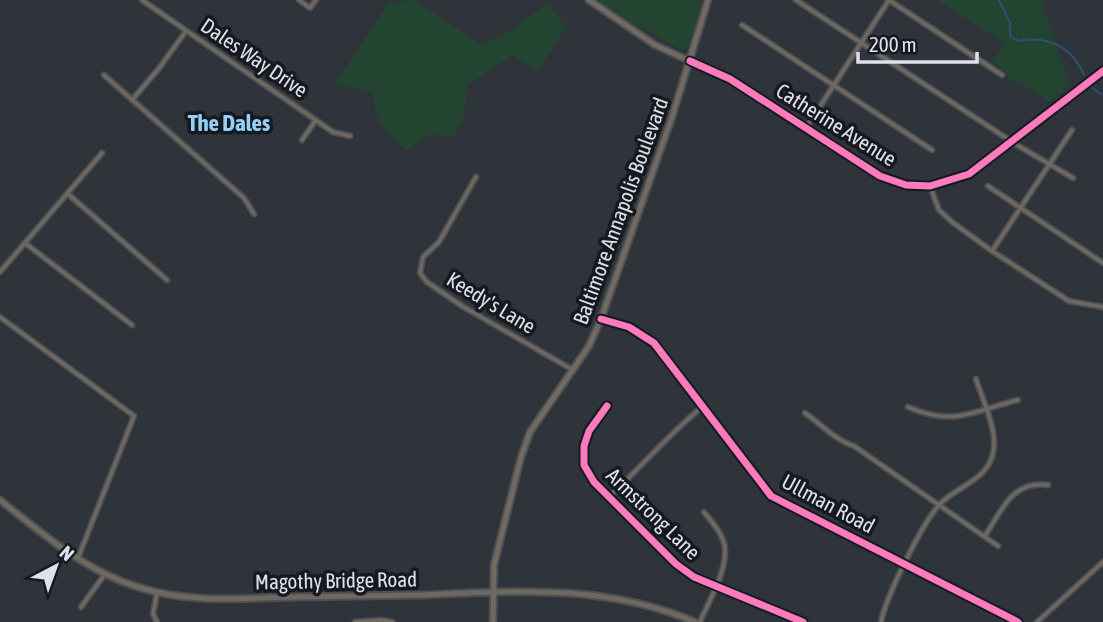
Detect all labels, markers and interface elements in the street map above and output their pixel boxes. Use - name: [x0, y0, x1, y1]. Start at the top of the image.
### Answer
- street label: Dales Way Drive: [197, 13, 312, 102]
- scale bar: [858, 21, 977, 65]
- text: 200 m: [869, 32, 917, 56]
- street label: Catherine Avenue: [772, 78, 901, 171]
- street label: Baltimore Annapolis Boulevard: [568, 94, 672, 327]
- district label: The Dales: [188, 110, 270, 136]
- street label: Keedy's Lane: [443, 266, 540, 338]
- street label: Armstrong Lane: [602, 463, 705, 564]
- street label: Ullman Road: [778, 469, 879, 538]
- north arrow: [21, 531, 91, 601]
- text: N: [56, 541, 79, 565]
- street label: Magothy Bridge Road: [255, 567, 417, 593]

